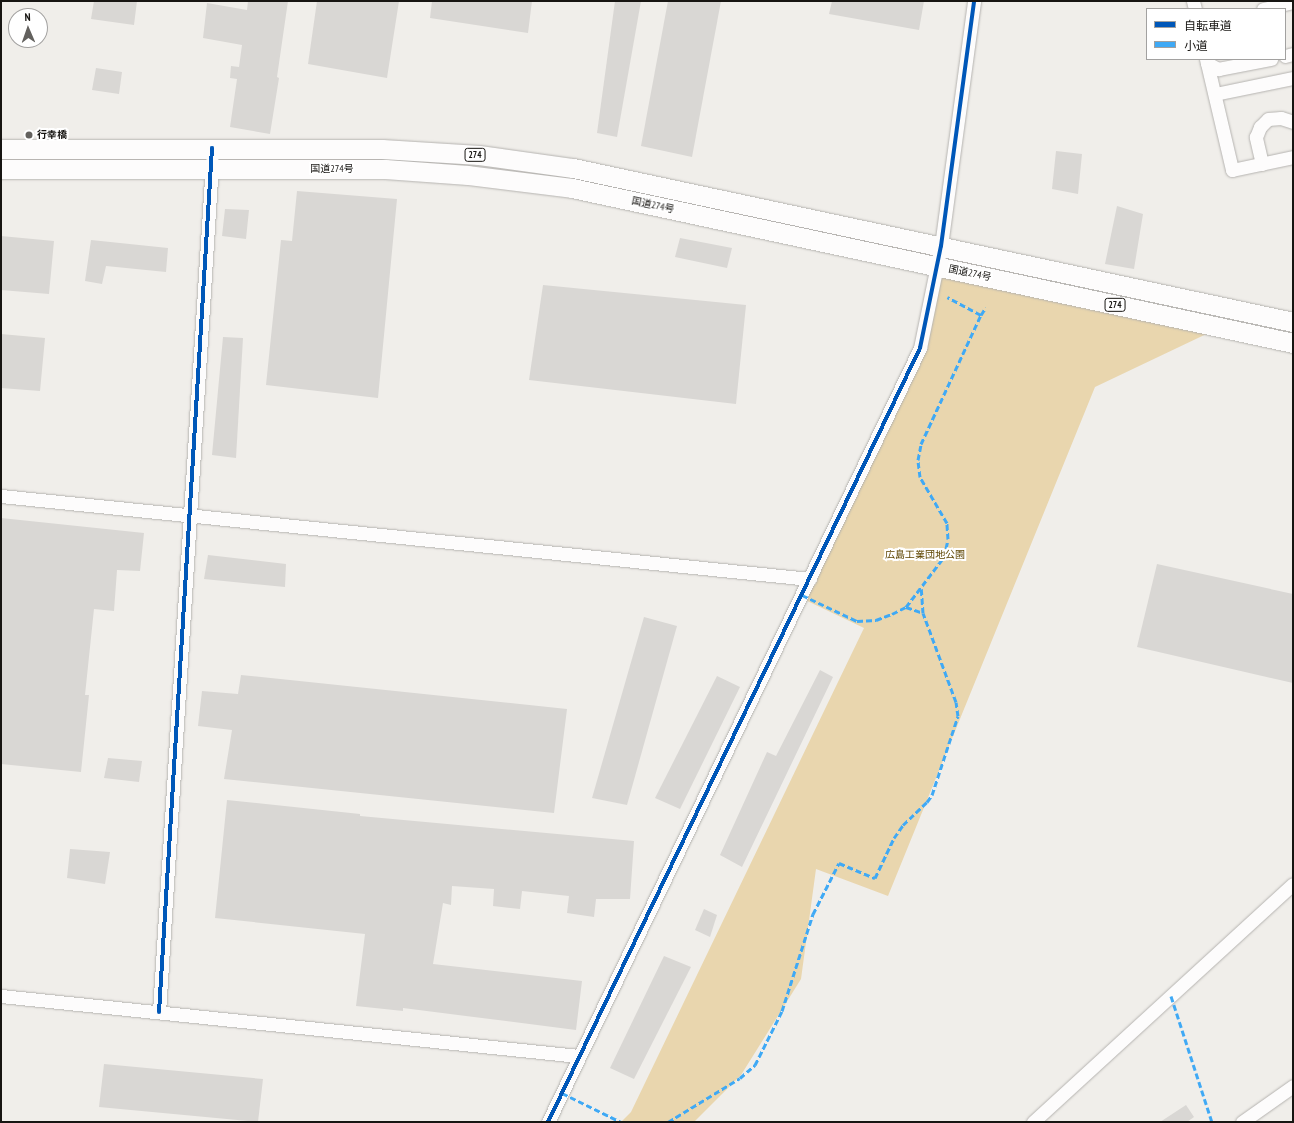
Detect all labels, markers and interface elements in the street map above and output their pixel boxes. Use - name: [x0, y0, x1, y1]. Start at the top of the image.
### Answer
- north arrow: [8, 8, 48, 48]
- legend: [1146, 8, 1286, 60]
- text: N: [24, 10, 31, 24]
- text: 自転車道: [1184, 18, 1232, 33]
- text: 小道: [1184, 38, 1208, 53]
- place label: 行幸橋: [37, 129, 67, 141]
- marker: 行幸橋: [24, 130, 34, 140]
- road number: 274: [464, 148, 486, 162]
- street label: 国道274号: [310, 163, 354, 175]
- street label: 国道274号: [630, 195, 676, 215]
- street label: 国道274号: [947, 263, 993, 283]
- road number: 274: [1104, 298, 1126, 312]
- park label: 広島工業団地公園: [885, 549, 965, 561]

